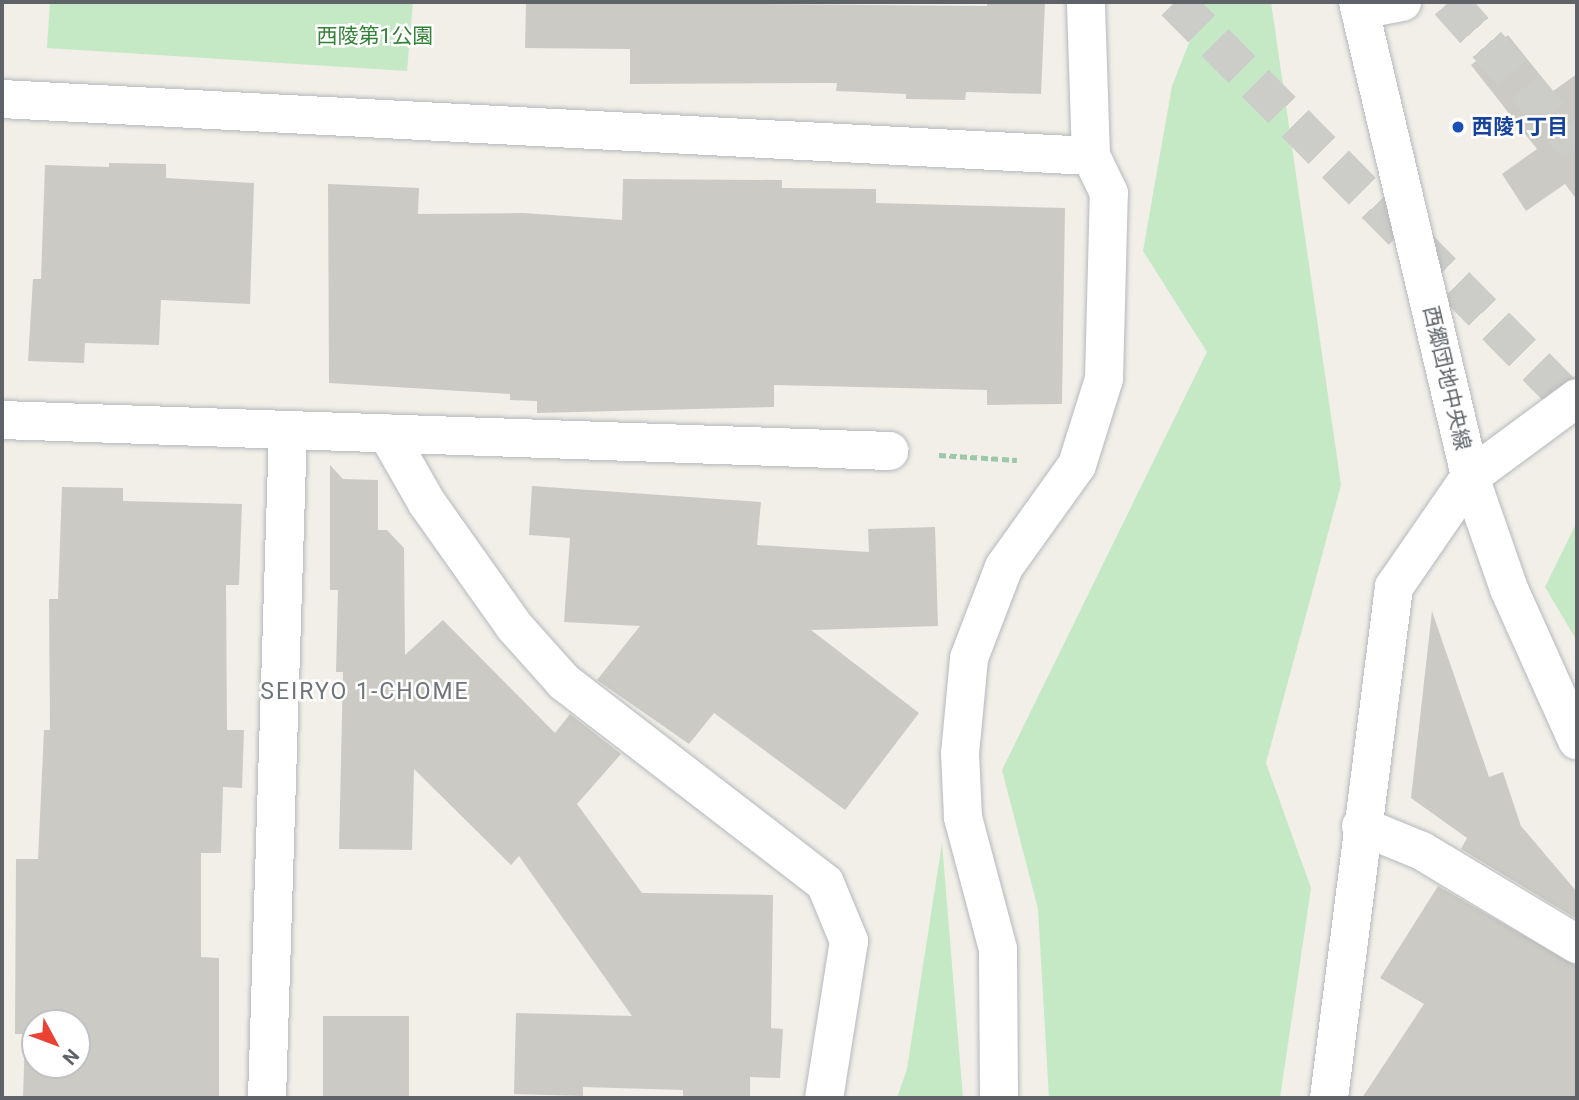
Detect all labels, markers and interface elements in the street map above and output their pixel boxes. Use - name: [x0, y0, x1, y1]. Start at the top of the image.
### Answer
- park label: 西陵第1公園: [317, 23, 433, 49]
- place label: 西陵1丁目: [1472, 114, 1568, 140]
- marker: 西陵1丁目: [1450, 119, 1466, 135]
- street label: 西郷団地中央線: [1418, 304, 1476, 452]
- district label: SEIRYO 1-CHOME: [262, 678, 468, 706]
- north arrow: [21, 1009, 91, 1079]
- text: N: [58, 1044, 84, 1069]

